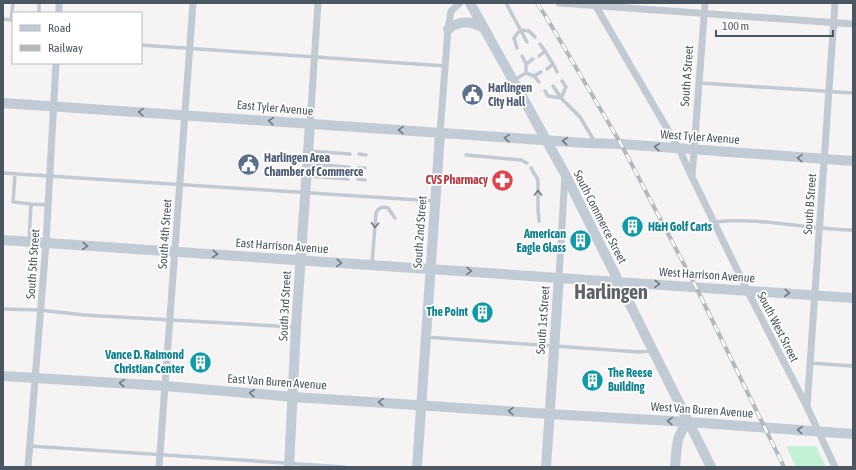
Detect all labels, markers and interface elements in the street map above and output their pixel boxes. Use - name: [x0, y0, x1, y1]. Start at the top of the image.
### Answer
- legend: [12, 12, 142, 64]
- scale bar: [716, 12, 833, 38]
- text: 100 m: [722, 19, 749, 33]
- text: Road: [48, 21, 71, 35]
- text: Railway: [48, 41, 83, 55]
- street label: South A Street: [678, 44, 696, 107]
- place label: Harlingen City Hall: [488, 81, 532, 109]
- public building icon: Harlingen City Hall: [460, 82, 486, 108]
- street label: East Tyler Avenue: [236, 98, 314, 118]
- one-way arrow: [138, 107, 144, 116]
- one-way arrow: [268, 117, 274, 126]
- one-way arrow: [398, 126, 404, 135]
- street label: West Tyler Avenue: [660, 127, 740, 147]
- one-way arrow: [504, 133, 510, 142]
- one-way arrow: [562, 137, 568, 146]
- one-way arrow: [653, 143, 660, 152]
- place label: Harlingen Area Chamber of Commerce: [264, 151, 364, 179]
- public building icon: Harlingen Area Chamber of Commerce: [235, 152, 261, 178]
- one-way arrow: [797, 153, 803, 162]
- pharmacy icon: CVS Pharmacy: [490, 167, 516, 193]
- street label: South Commerce Street: [570, 168, 630, 266]
- place label: CVS Pharmacy: [426, 173, 488, 187]
- street label: South B Street: [801, 173, 819, 235]
- one-way arrow: [533, 190, 542, 196]
- street label: South 2nd Street: [410, 195, 430, 269]
- street label: South 4th Street: [156, 198, 174, 270]
- building icon: H&H Golf Carts: [619, 214, 645, 240]
- place label: H&H Golf Carts: [648, 220, 713, 234]
- one-way arrow: [370, 221, 379, 228]
- place label: American Eagle Glass: [516, 227, 567, 255]
- street label: South 5th Street: [24, 228, 42, 300]
- building icon: American Eagle Glass: [568, 228, 594, 254]
- street label: East Harrison Avenue: [235, 236, 329, 256]
- one-way arrow: [82, 241, 88, 250]
- one-way arrow: [212, 250, 218, 259]
- one-way arrow: [336, 258, 342, 267]
- street label: West Harrison Avenue: [659, 265, 755, 285]
- one-way arrow: [466, 267, 472, 276]
- street label: South 3rd Street: [276, 270, 294, 341]
- district label: Harlingen: [574, 280, 648, 303]
- one-way arrow: [654, 280, 660, 289]
- street label: South 1st Street: [534, 285, 552, 355]
- one-way arrow: [784, 289, 790, 297]
- street label: South West Street: [754, 290, 802, 365]
- building icon: The Point: [470, 299, 496, 325]
- place label: The Point: [427, 305, 469, 319]
- place label: Vance D. Raimond Christian Center: [104, 348, 184, 376]
- building icon: Vance D. Raimond Christian Center: [187, 349, 213, 375]
- place label: The Reese Building: [608, 366, 653, 394]
- building icon: The Reese Building: [580, 367, 606, 393]
- street label: East Van Buren Avenue: [227, 372, 327, 392]
- one-way arrow: [119, 379, 125, 388]
- one-way arrow: [249, 389, 255, 398]
- one-way arrow: [378, 398, 384, 407]
- street label: West Van Buren Avenue: [650, 399, 754, 421]
- one-way arrow: [508, 407, 514, 416]
- one-way arrow: [667, 416, 674, 425]
- one-way arrow: [797, 426, 803, 435]

